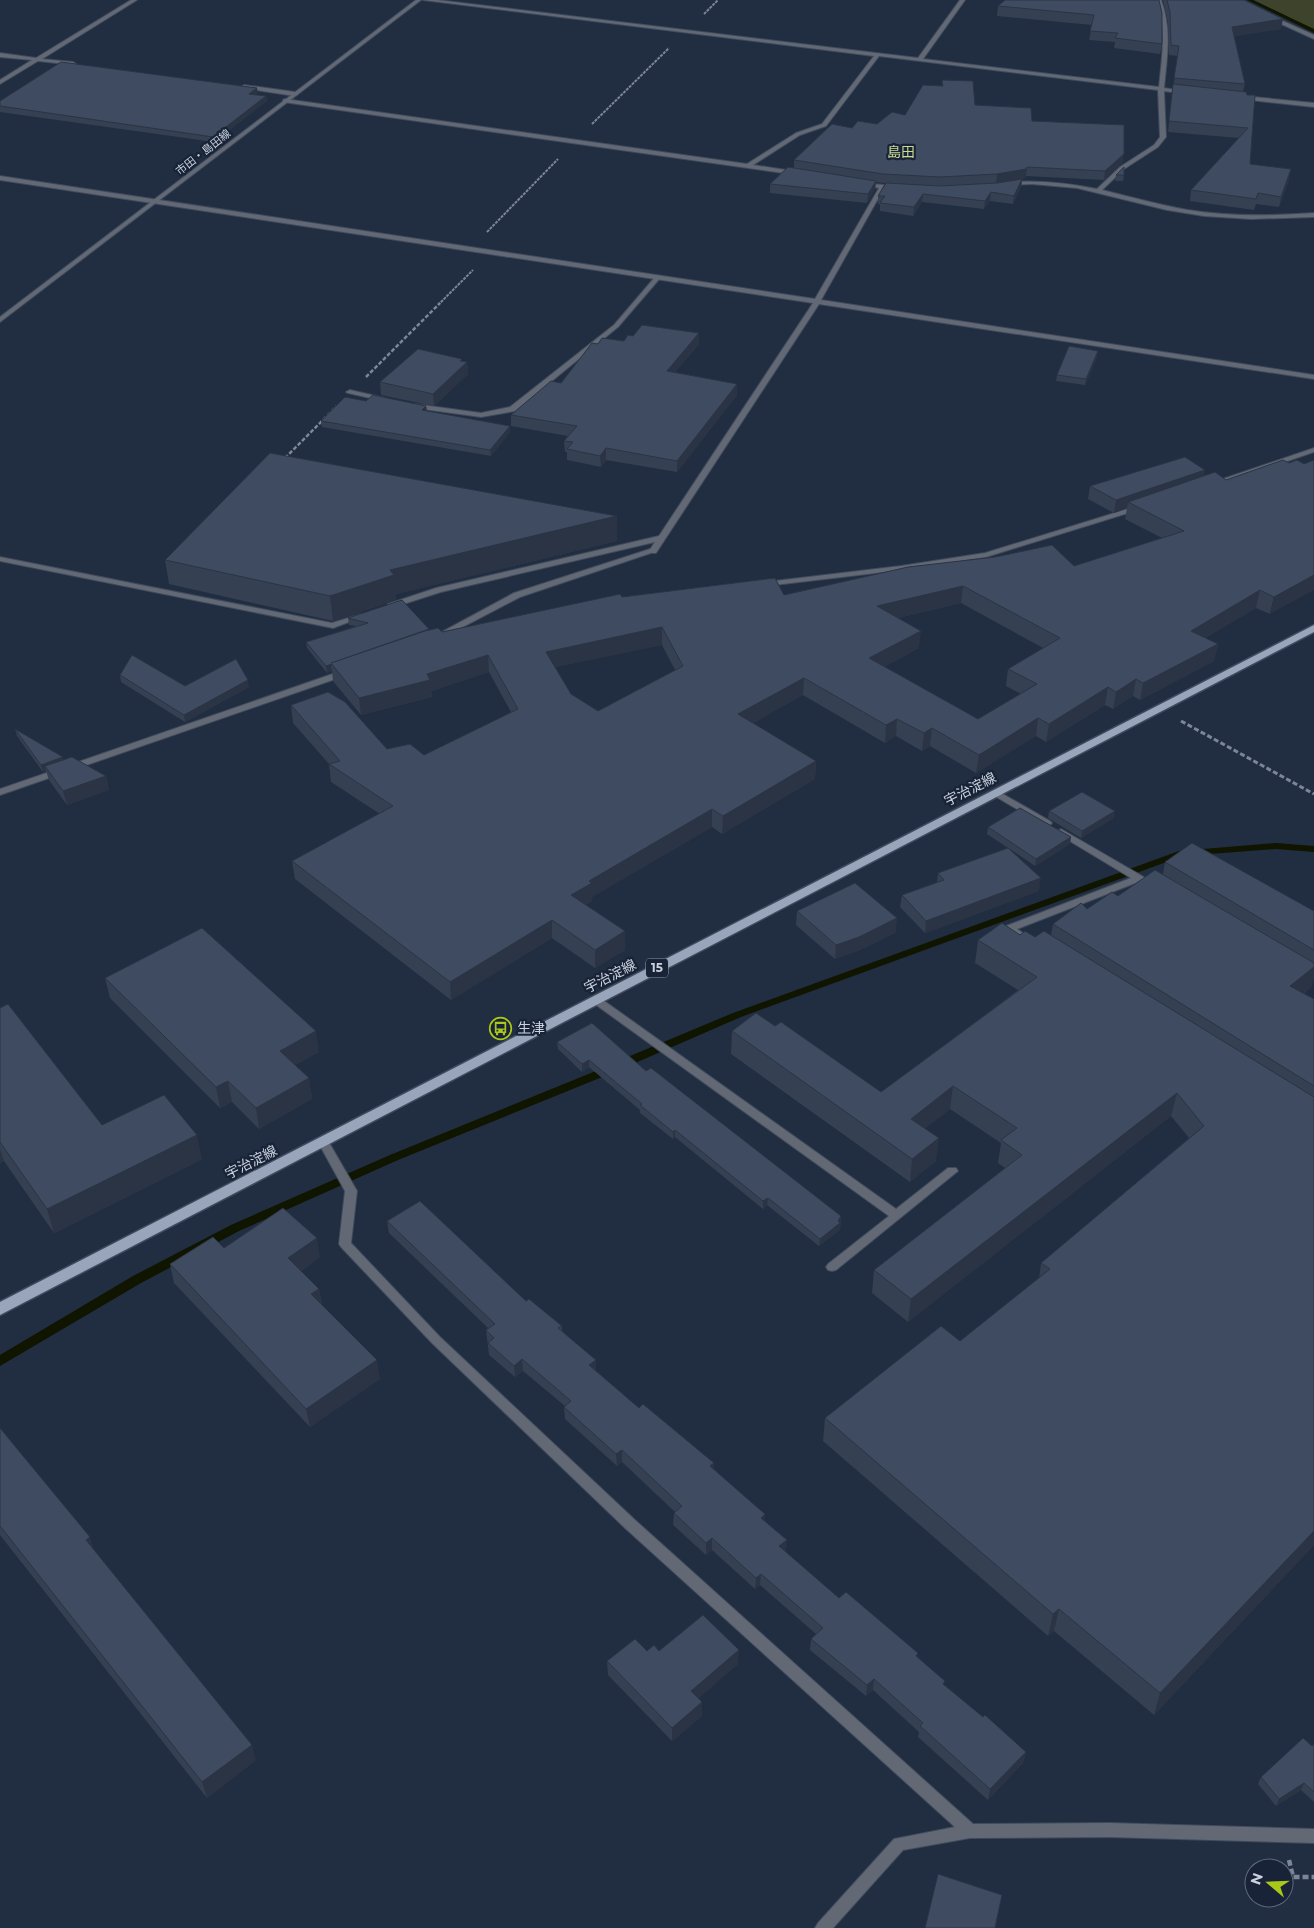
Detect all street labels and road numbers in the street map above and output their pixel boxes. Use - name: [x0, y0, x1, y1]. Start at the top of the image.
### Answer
- street label: 市田・島田線: [173, 126, 233, 178]
- street label: 宇治淀線: [941, 768, 999, 810]
- street label: 宇治淀線: [581, 955, 639, 997]
- road number: 15: [646, 958, 668, 978]
- street label: 宇治淀線: [222, 1141, 280, 1183]

